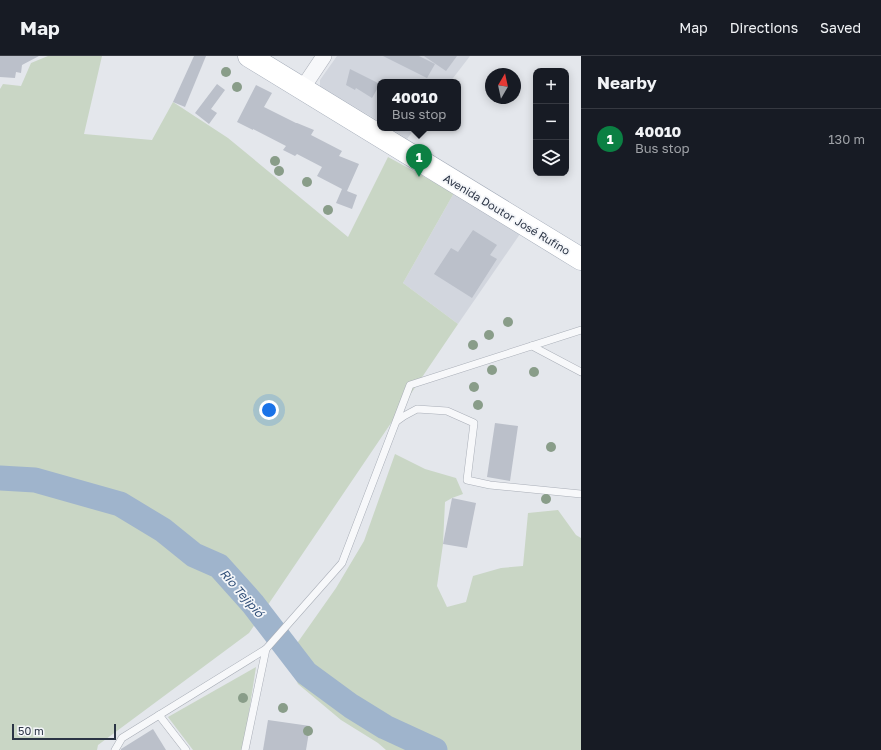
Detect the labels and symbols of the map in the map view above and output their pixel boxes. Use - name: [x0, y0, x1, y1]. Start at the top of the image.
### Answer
- north arrow: [485, 68, 521, 104]
- pin: 1: [406, 144, 432, 177]
- street label: Avenida Doutor José Rufino: [441, 171, 573, 257]
- your location: [259, 400, 279, 420]
- water label: Rio Tejipió: [217, 566, 268, 622]
- scale bar: [12, 722, 116, 741]

